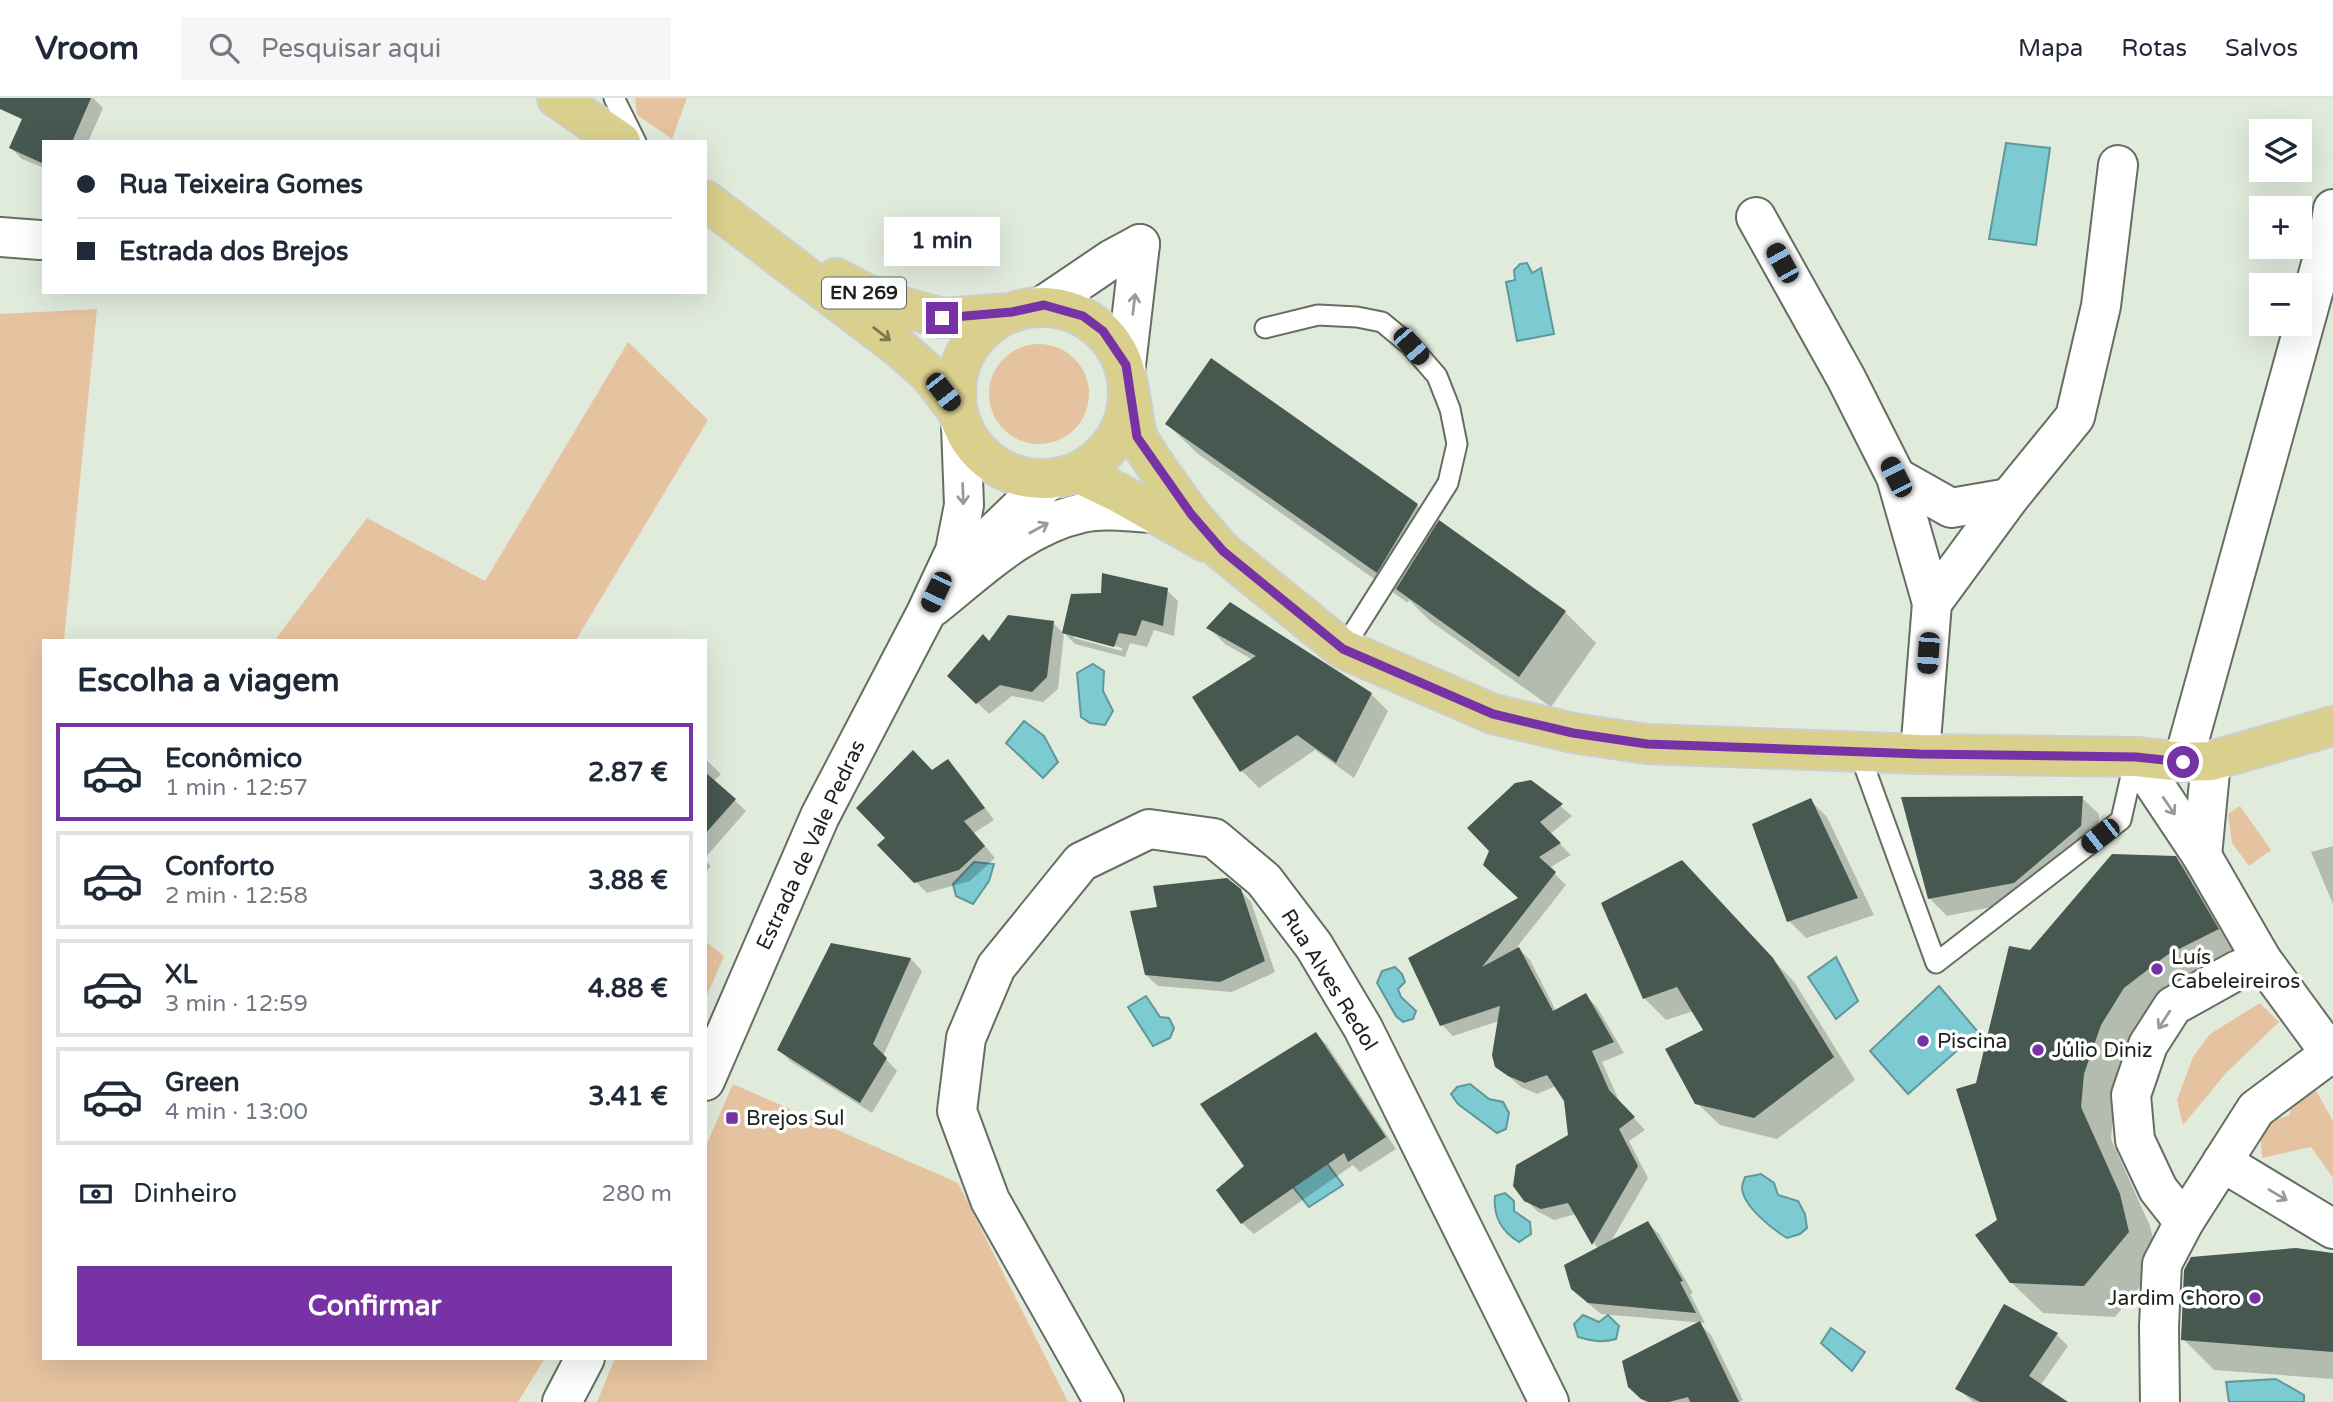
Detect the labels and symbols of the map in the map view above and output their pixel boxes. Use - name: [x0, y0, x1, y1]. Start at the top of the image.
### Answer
- callout: 1 min: [884, 216, 1000, 266]
- car: [1763, 240, 1802, 286]
- road number: EN 269: [822, 278, 906, 308]
- one-way arrow: [1127, 293, 1140, 316]
- route end: [926, 302, 958, 334]
- car: [1390, 323, 1433, 369]
- one-way arrow: [873, 327, 891, 342]
- car: [922, 369, 965, 415]
- car: [1878, 454, 1915, 500]
- one-way arrow: [956, 482, 970, 505]
- one-way arrow: [1028, 521, 1049, 534]
- car: [918, 569, 955, 615]
- car: [1917, 631, 1940, 675]
- street label: Estrada de Vale Pedras: [751, 736, 871, 954]
- route start: [2167, 746, 2199, 778]
- one-way arrow: [2161, 796, 2176, 815]
- car: [2077, 815, 2124, 857]
- street label: Rua Alves Redol: [1275, 905, 1383, 1055]
- place label: Luís Cabeleireiros: [2171, 945, 2300, 994]
- marker: Luís Cabeleireiros: [2149, 961, 2165, 977]
- one-way arrow: [2157, 1009, 2171, 1029]
- place label: Piscina: [1937, 1029, 2007, 1054]
- marker: Piscina: [1915, 1033, 1931, 1049]
- place label: Júlio Diniz: [2052, 1038, 2153, 1063]
- marker: Júlio Diniz: [2030, 1042, 2046, 1058]
- place label: Brejos Sul: [746, 1106, 844, 1131]
- marker: Brejos Sul: [724, 1110, 740, 1126]
- one-way arrow: [2267, 1189, 2287, 1203]
- place label: Jardim Choro: [2108, 1286, 2241, 1311]
- marker: Jardim Choro: [2247, 1290, 2263, 1306]

